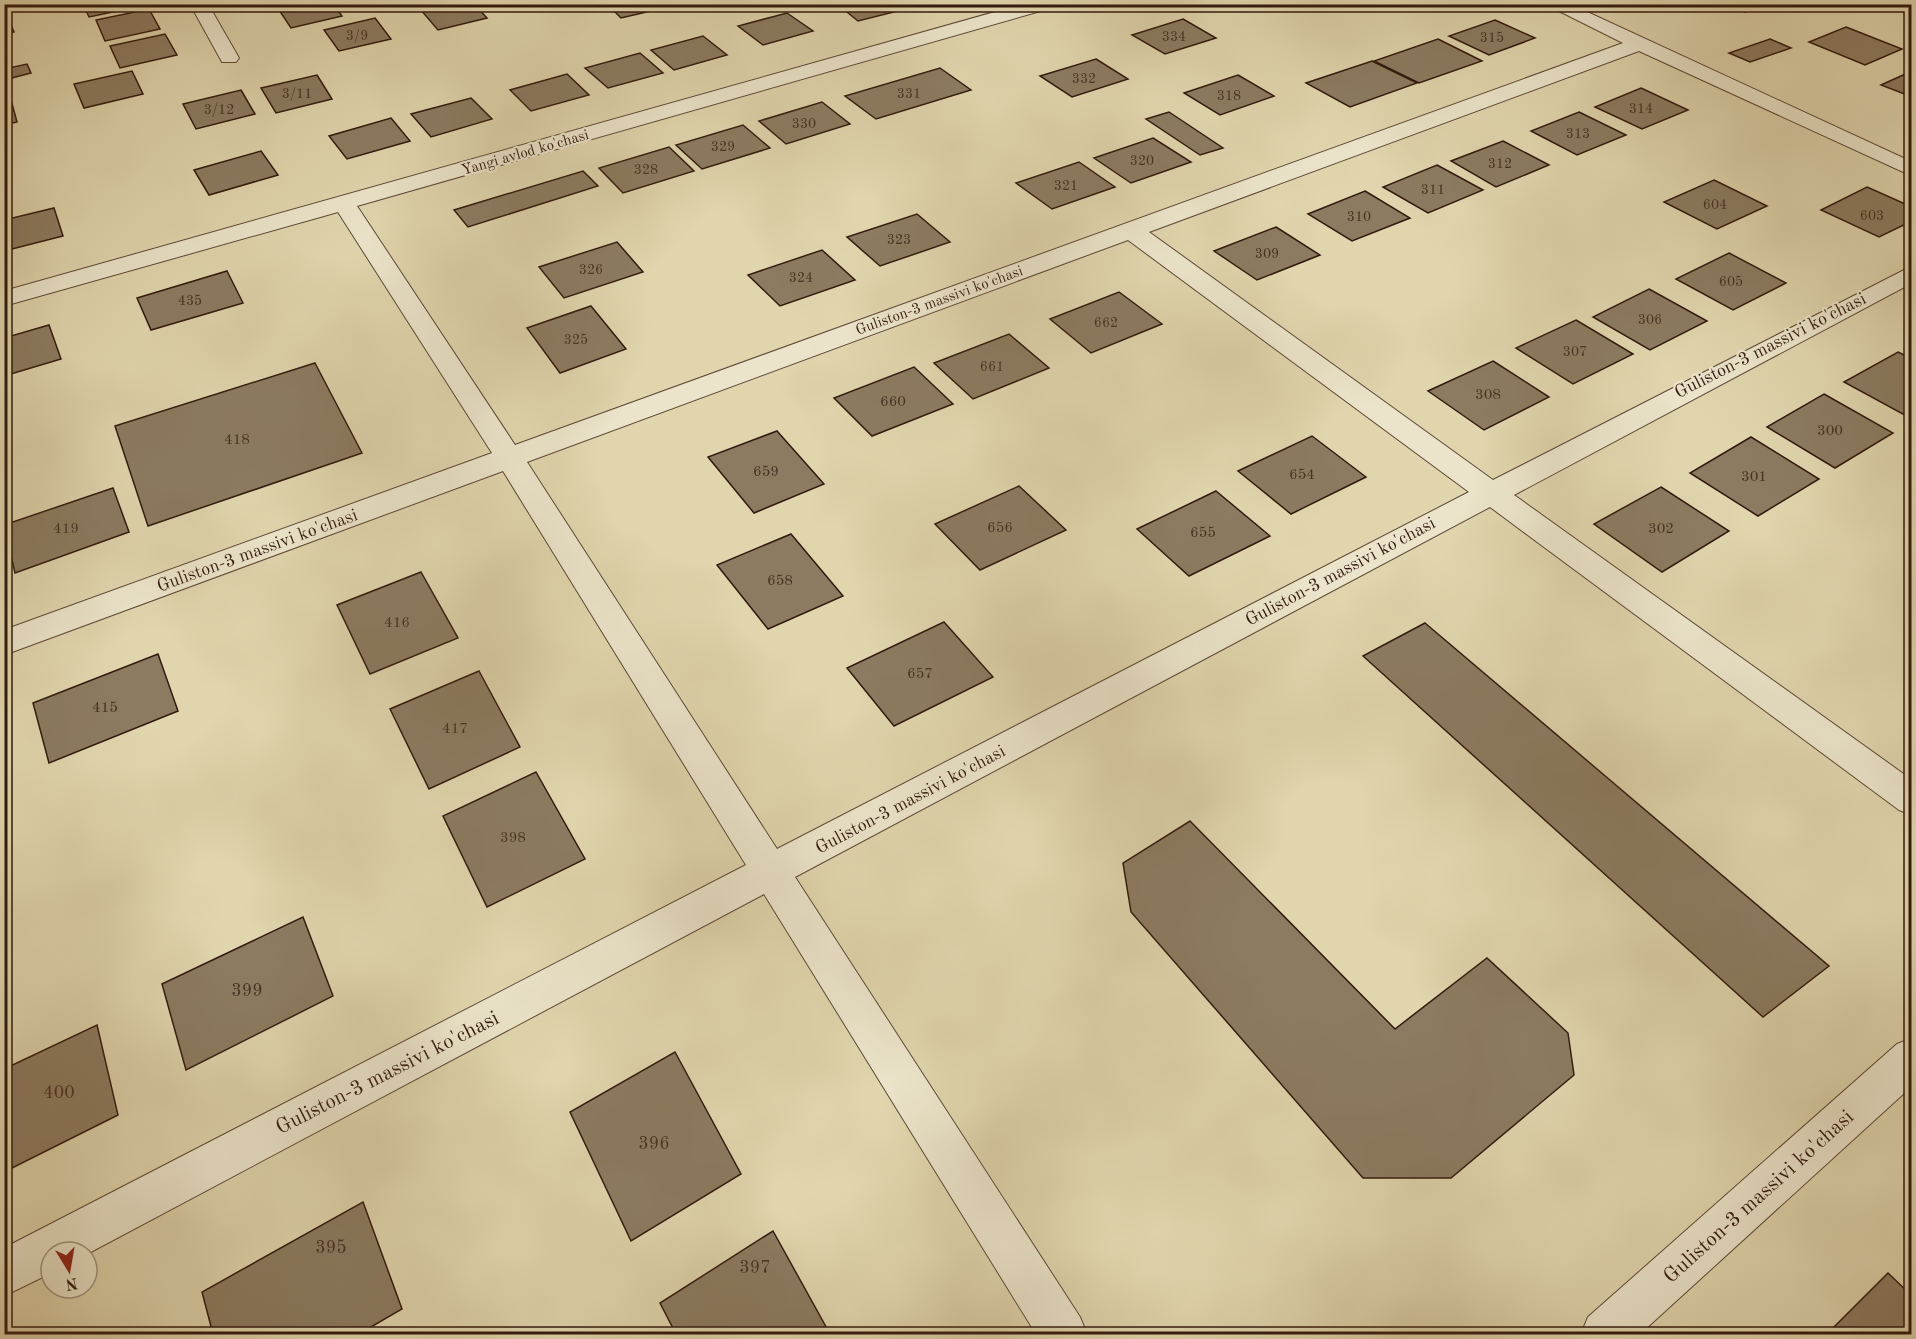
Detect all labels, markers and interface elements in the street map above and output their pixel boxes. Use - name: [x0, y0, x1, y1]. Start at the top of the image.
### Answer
- house number: 3/9: [346, 29, 368, 43]
- house number: 334: [1162, 30, 1186, 44]
- house number: 315: [1480, 31, 1504, 45]
- house number: 332: [1072, 72, 1096, 86]
- house number: 3/11: [282, 87, 312, 101]
- house number: 331: [897, 87, 921, 101]
- house number: 318: [1217, 89, 1241, 103]
- house number: 314: [1629, 102, 1653, 116]
- house number: 3/12: [204, 103, 234, 117]
- house number: 330: [792, 117, 816, 131]
- house number: 313: [1566, 127, 1590, 141]
- street label: Yangi avlod ko'chasi: [460, 128, 591, 179]
- house number: 329: [711, 140, 735, 154]
- house number: 320: [1130, 154, 1154, 168]
- house number: 312: [1488, 157, 1512, 171]
- house number: 328: [634, 163, 658, 177]
- house number: 321: [1054, 179, 1078, 193]
- house number: 311: [1421, 183, 1445, 197]
- house number: 604: [1703, 198, 1727, 212]
- house number: 603: [1860, 209, 1884, 223]
- house number: 310: [1347, 210, 1371, 224]
- house number: 323: [887, 233, 911, 247]
- house number: 309: [1255, 247, 1279, 261]
- house number: 326: [579, 263, 603, 277]
- street label: Guliston-3 massivi ko'chasi: [854, 264, 1025, 339]
- house number: 324: [789, 271, 813, 285]
- house number: 605: [1719, 275, 1743, 289]
- street label: Guliston-3 massivi ko'chasi: [1672, 290, 1869, 402]
- house number: 435: [178, 294, 202, 308]
- house number: 306: [1638, 313, 1662, 327]
- house number: 662: [1094, 316, 1118, 330]
- house number: 325: [564, 333, 588, 347]
- house number: 307: [1563, 345, 1587, 359]
- house number: 661: [980, 360, 1004, 374]
- house number: 308: [1475, 388, 1501, 403]
- house number: 660: [880, 395, 906, 410]
- house number: 300: [1817, 424, 1843, 439]
- house number: 418: [224, 433, 250, 448]
- house number: 659: [753, 465, 779, 480]
- house number: 654: [1289, 468, 1315, 483]
- house number: 301: [1741, 470, 1767, 485]
- street label: Guliston-3 massivi ko'chasi: [155, 506, 360, 596]
- street label: Guliston-3 massivi ko'chasi: [1243, 514, 1438, 630]
- house number: 656: [987, 521, 1013, 536]
- house number: 419: [53, 522, 79, 537]
- house number: 302: [1648, 522, 1674, 537]
- house number: 655: [1190, 526, 1216, 541]
- house number: 658: [767, 574, 793, 589]
- house number: 416: [384, 616, 410, 631]
- house number: 657: [907, 667, 933, 682]
- house number: 415: [92, 701, 118, 716]
- house number: 417: [442, 722, 468, 737]
- street label: Guliston-3 massivi ko'chasi: [813, 742, 1008, 858]
- house number: 398: [500, 831, 526, 846]
- house number: 399: [231, 982, 263, 1000]
- street label: Guliston-3 massivi ko'chasi: [273, 1008, 503, 1139]
- house number: 400: [43, 1084, 75, 1102]
- street label: Guliston-3 massivi ko'chasi: [1660, 1107, 1858, 1288]
- house number: 396: [638, 1135, 670, 1153]
- house number: 395: [315, 1239, 347, 1257]
- north arrow: [39, 1240, 99, 1300]
- house number: 397: [739, 1259, 771, 1277]
- text: N: [63, 1274, 79, 1292]

